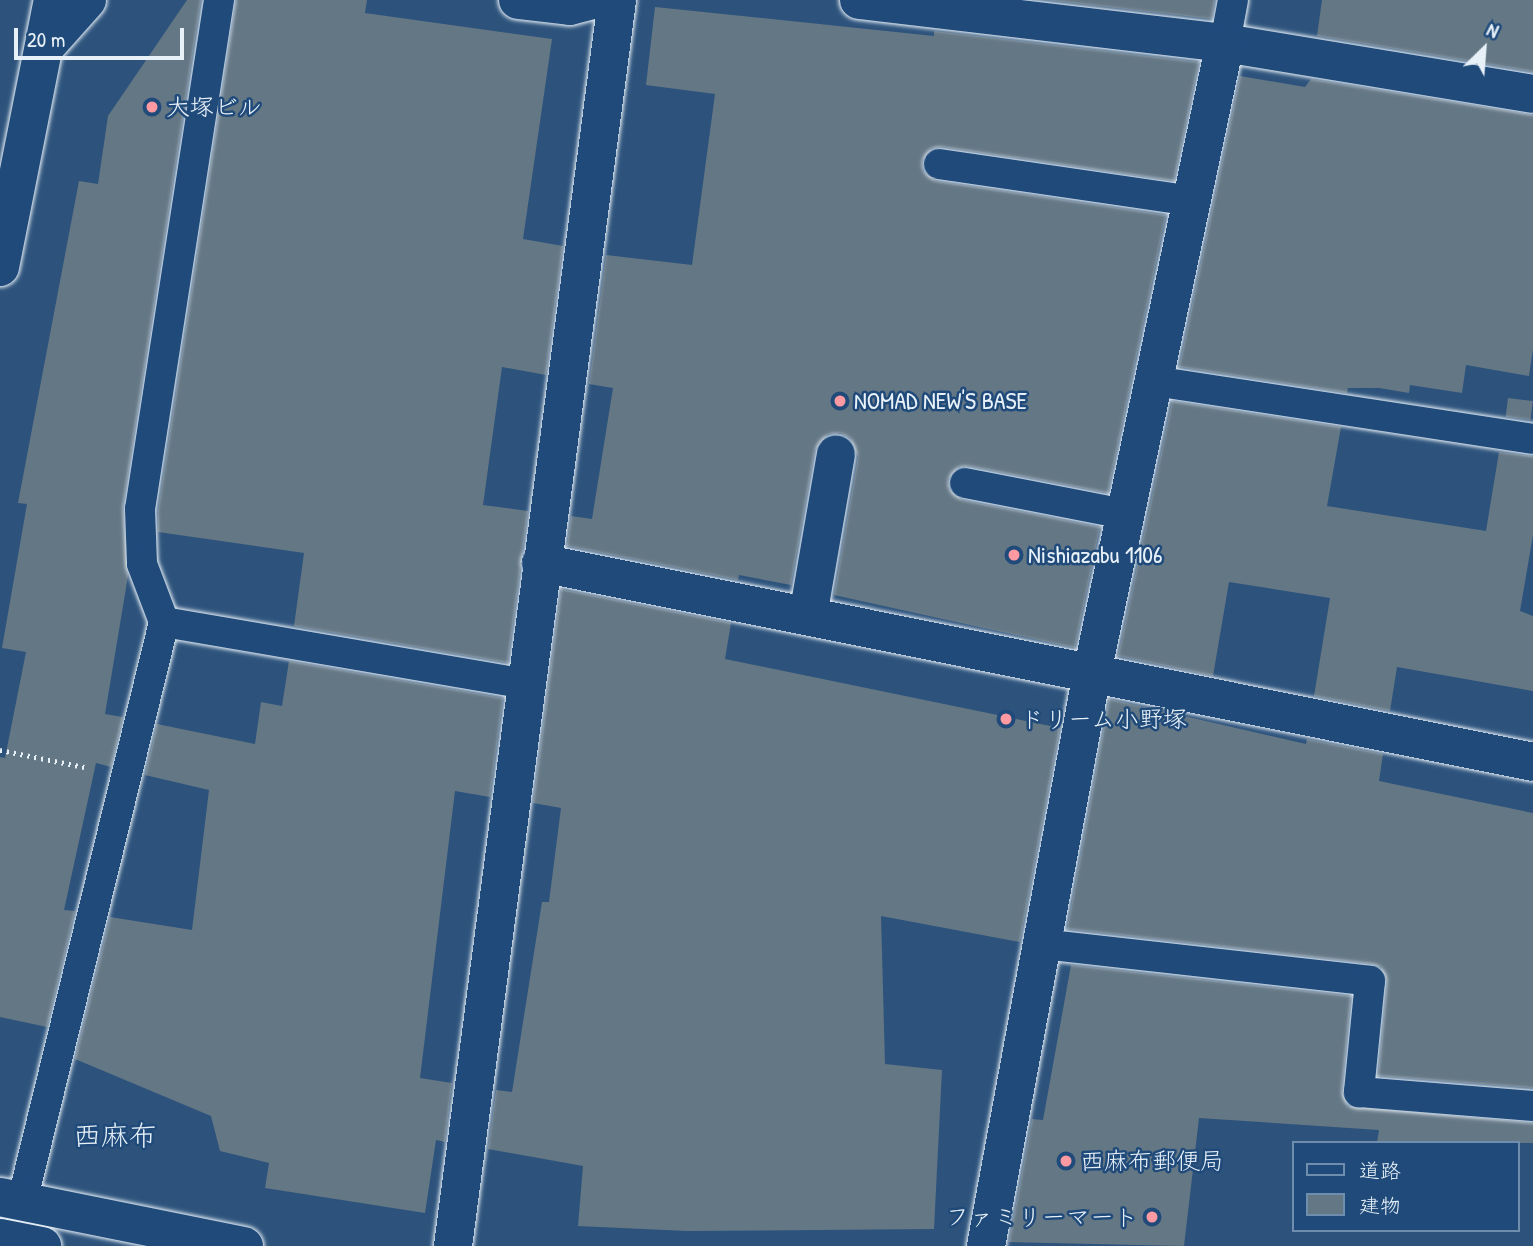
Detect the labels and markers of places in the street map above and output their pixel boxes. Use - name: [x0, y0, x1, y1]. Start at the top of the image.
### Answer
- place label: 大塚ビル: [166, 93, 262, 121]
- marker: 大塚ビル: [144, 99, 160, 115]
- place label: NOMAD NEW'S BASE: [854, 387, 1027, 415]
- marker: NOMAD NEW'S BASE: [832, 393, 848, 409]
- place label: Nishiazabu 1106: [1028, 541, 1163, 569]
- marker: Nishiazabu 1106: [1006, 547, 1022, 563]
- place label: ドリーム小野塚: [1020, 705, 1188, 733]
- marker: ドリーム小野塚: [998, 711, 1014, 727]
- place label: 西麻布郵便局: [1080, 1147, 1224, 1175]
- marker: 西麻布郵便局: [1058, 1153, 1074, 1169]
- place label: ファミリーマート: [946, 1203, 1138, 1231]
- marker: ファミリーマート: [1144, 1209, 1160, 1225]

